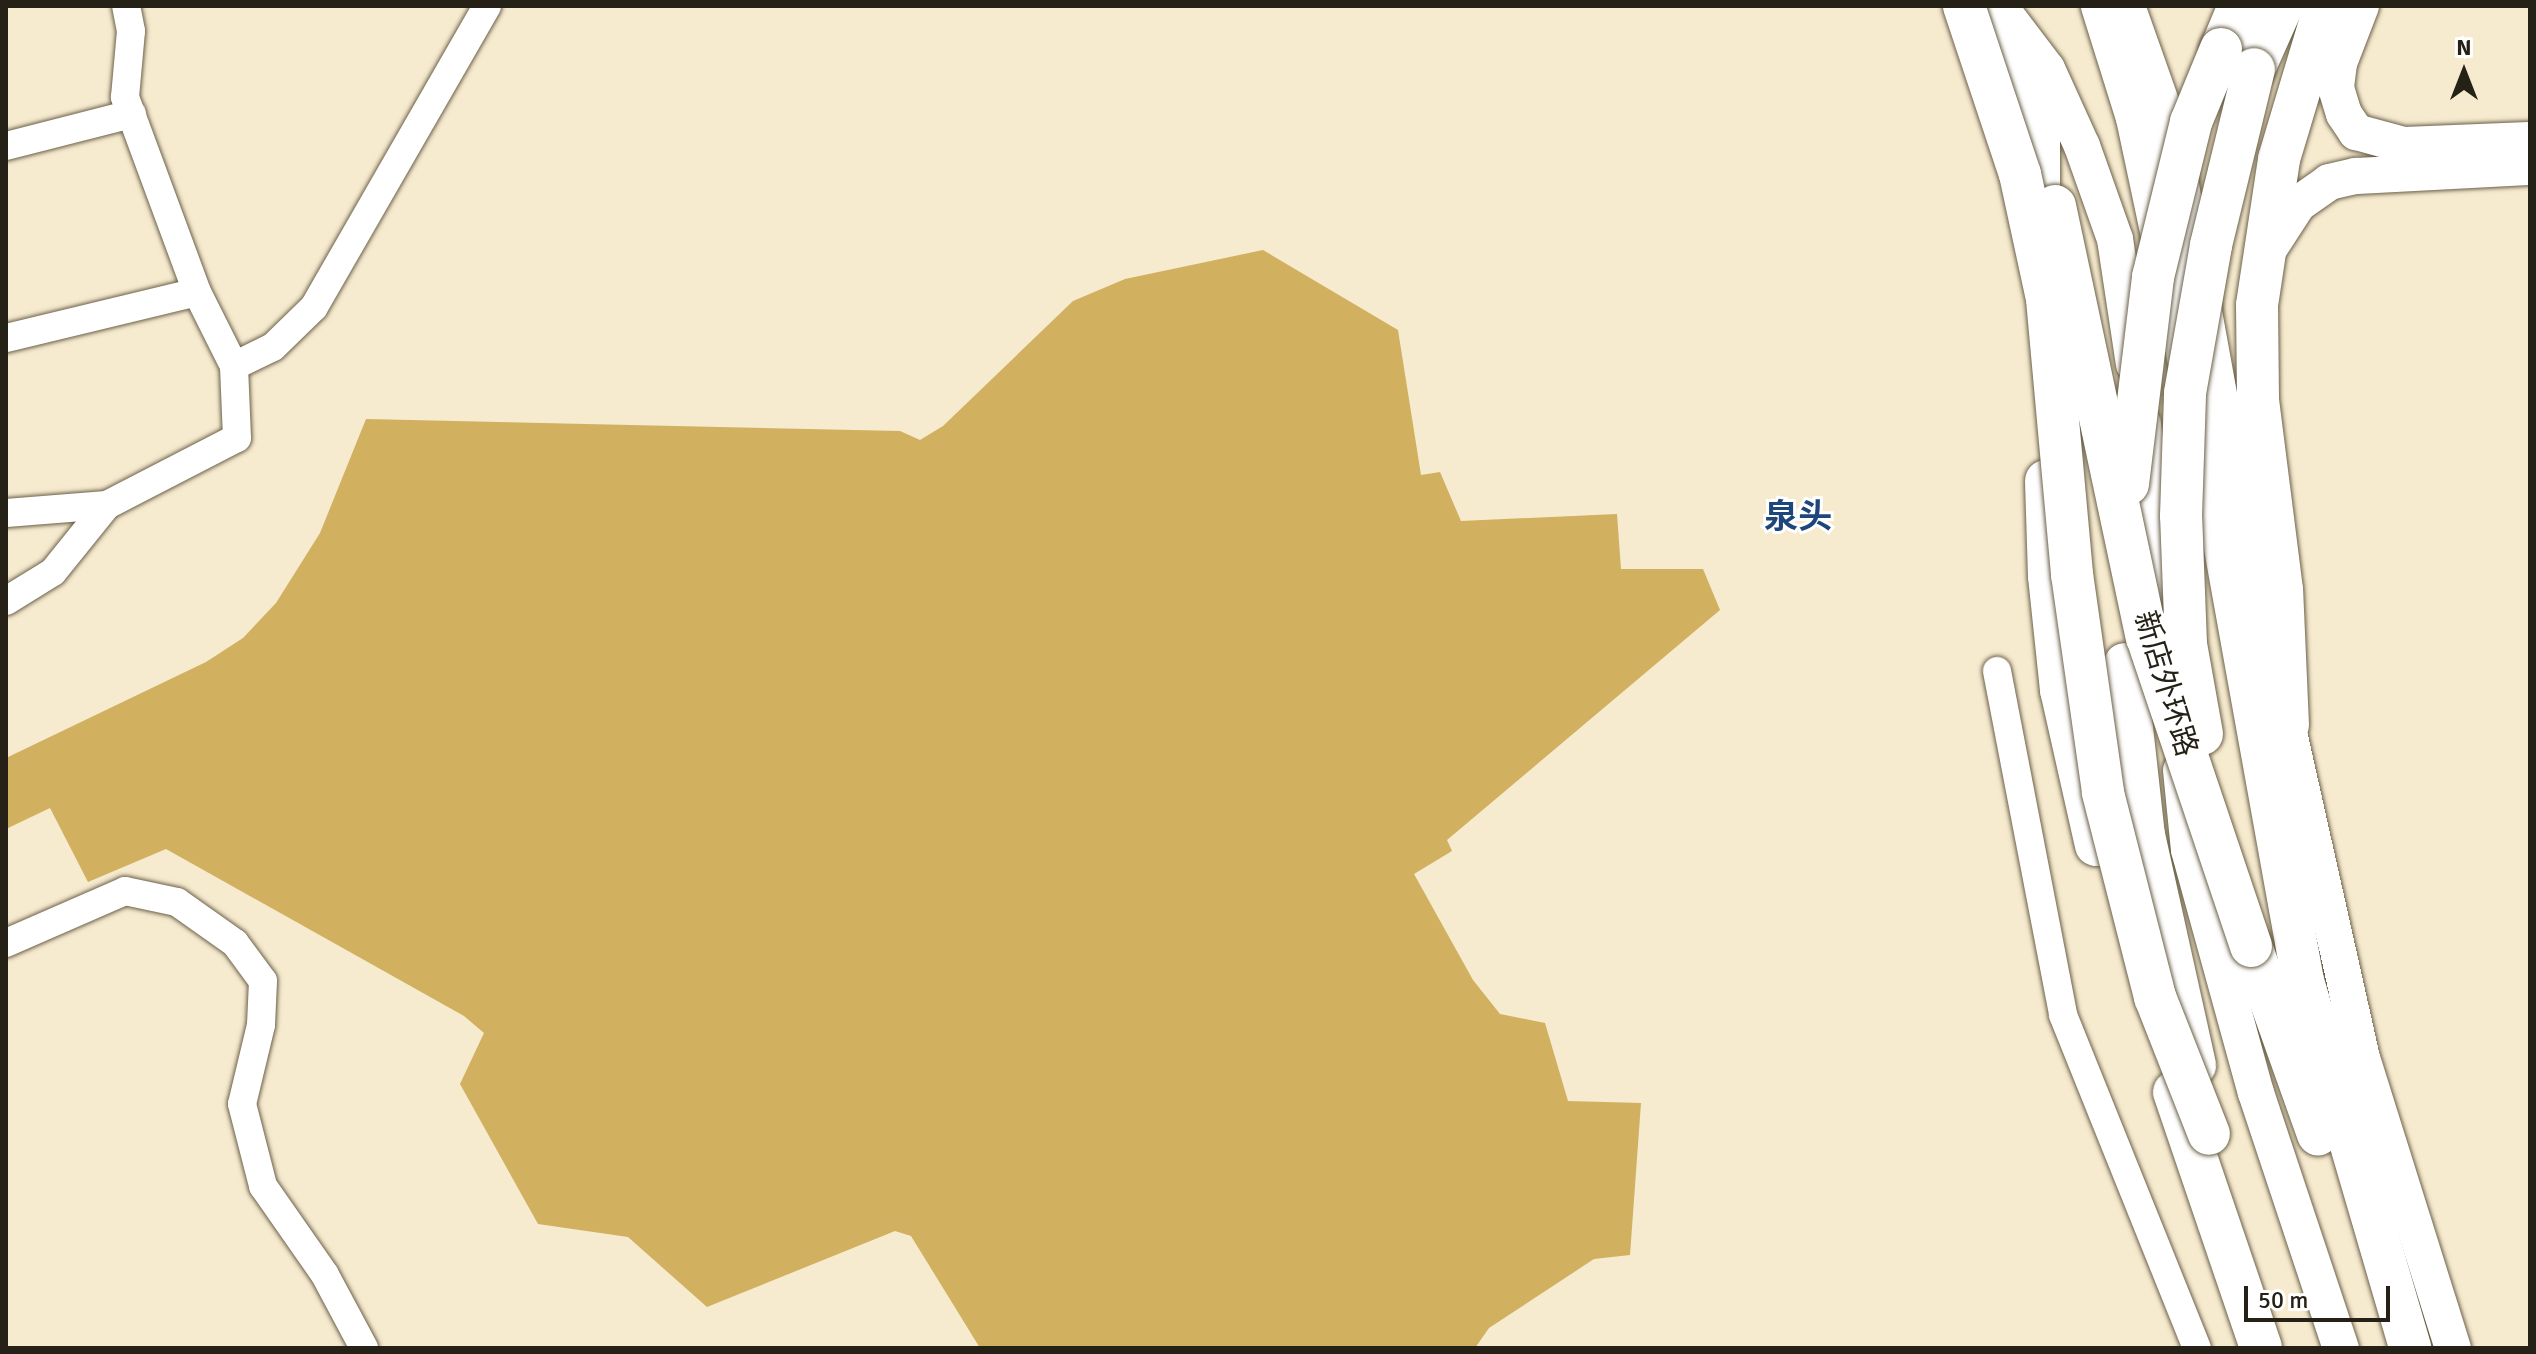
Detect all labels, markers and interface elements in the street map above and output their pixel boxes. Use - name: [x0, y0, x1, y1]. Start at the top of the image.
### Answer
- north arrow: [2424, 32, 2504, 112]
- text: N: [2456, 34, 2472, 61]
- district label: 泉头: [1764, 498, 1832, 538]
- street label: 新店外环路: [2126, 607, 2204, 761]
- scale bar: [2248, 1270, 2394, 1320]
- text: 50 m: [2258, 1285, 2308, 1315]

